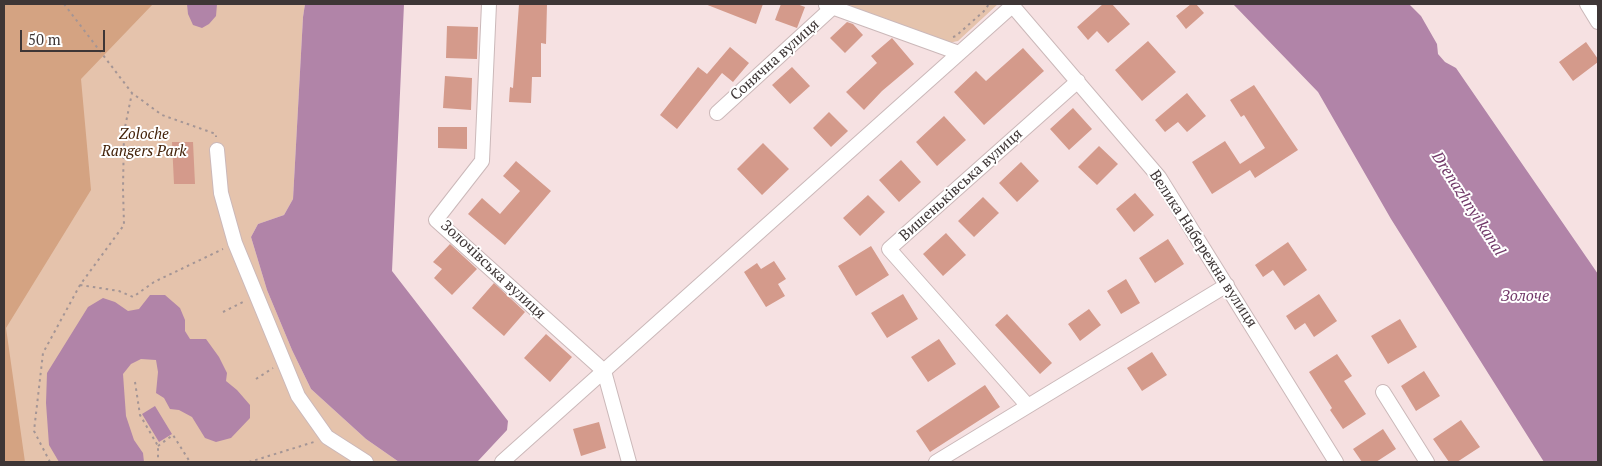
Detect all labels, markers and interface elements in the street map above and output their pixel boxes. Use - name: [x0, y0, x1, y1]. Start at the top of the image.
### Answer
- street label: Сонячна вулиця: [727, 15, 823, 105]
- scale bar: [22, 20, 108, 52]
- text: 50 m: [28, 29, 61, 49]
- street label: Вишеньківська вулиця: [896, 125, 1026, 245]
- park label: Zoloche Rangers Park: [102, 126, 186, 161]
- water label: Drenazhnyi kanal: [1427, 148, 1509, 260]
- street label: Велика Набережна вулиця: [1145, 167, 1261, 331]
- street label: Золочівська вулиця: [437, 217, 549, 323]
- water label: Золоче: [1501, 286, 1549, 306]

